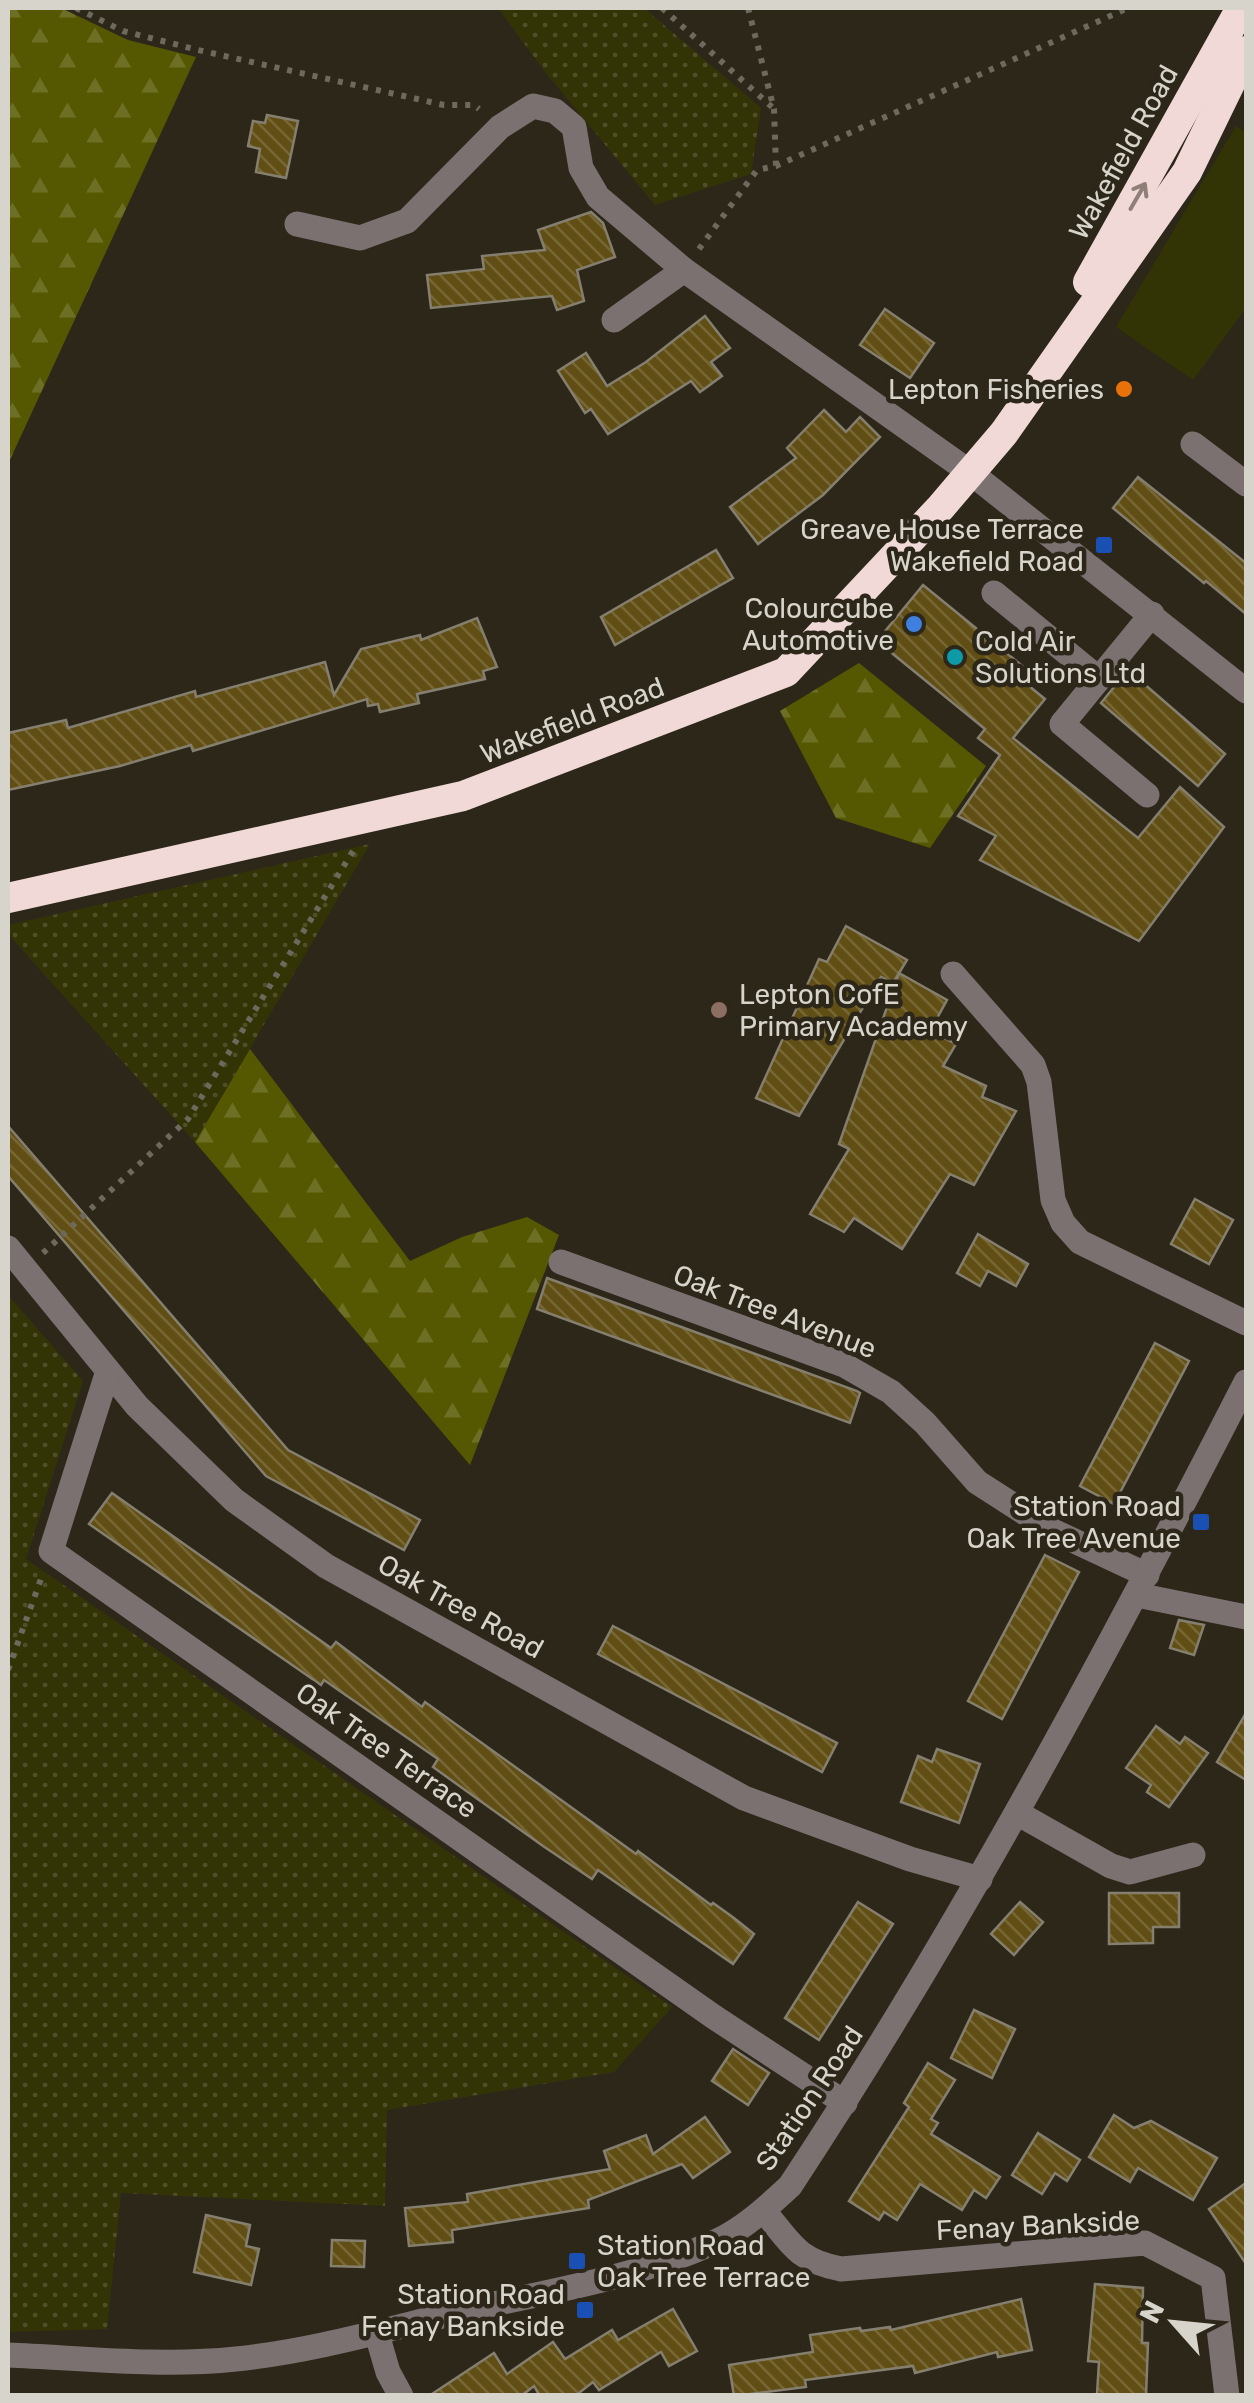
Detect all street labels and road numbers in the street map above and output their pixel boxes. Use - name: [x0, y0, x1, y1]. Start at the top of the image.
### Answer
- street label: Wakefield Road: [1062, 59, 1185, 245]
- street label: Wakefield Road: [476, 670, 669, 771]
- street label: Oak Tree Avenue: [669, 1258, 881, 1365]
- street label: Oak Tree Road: [372, 1547, 549, 1665]
- street label: Oak Tree Terrace: [290, 1676, 484, 1825]
- street label: Station Road: [749, 2020, 870, 2177]
- street label: Fenay Bankside: [935, 2204, 1141, 2247]

